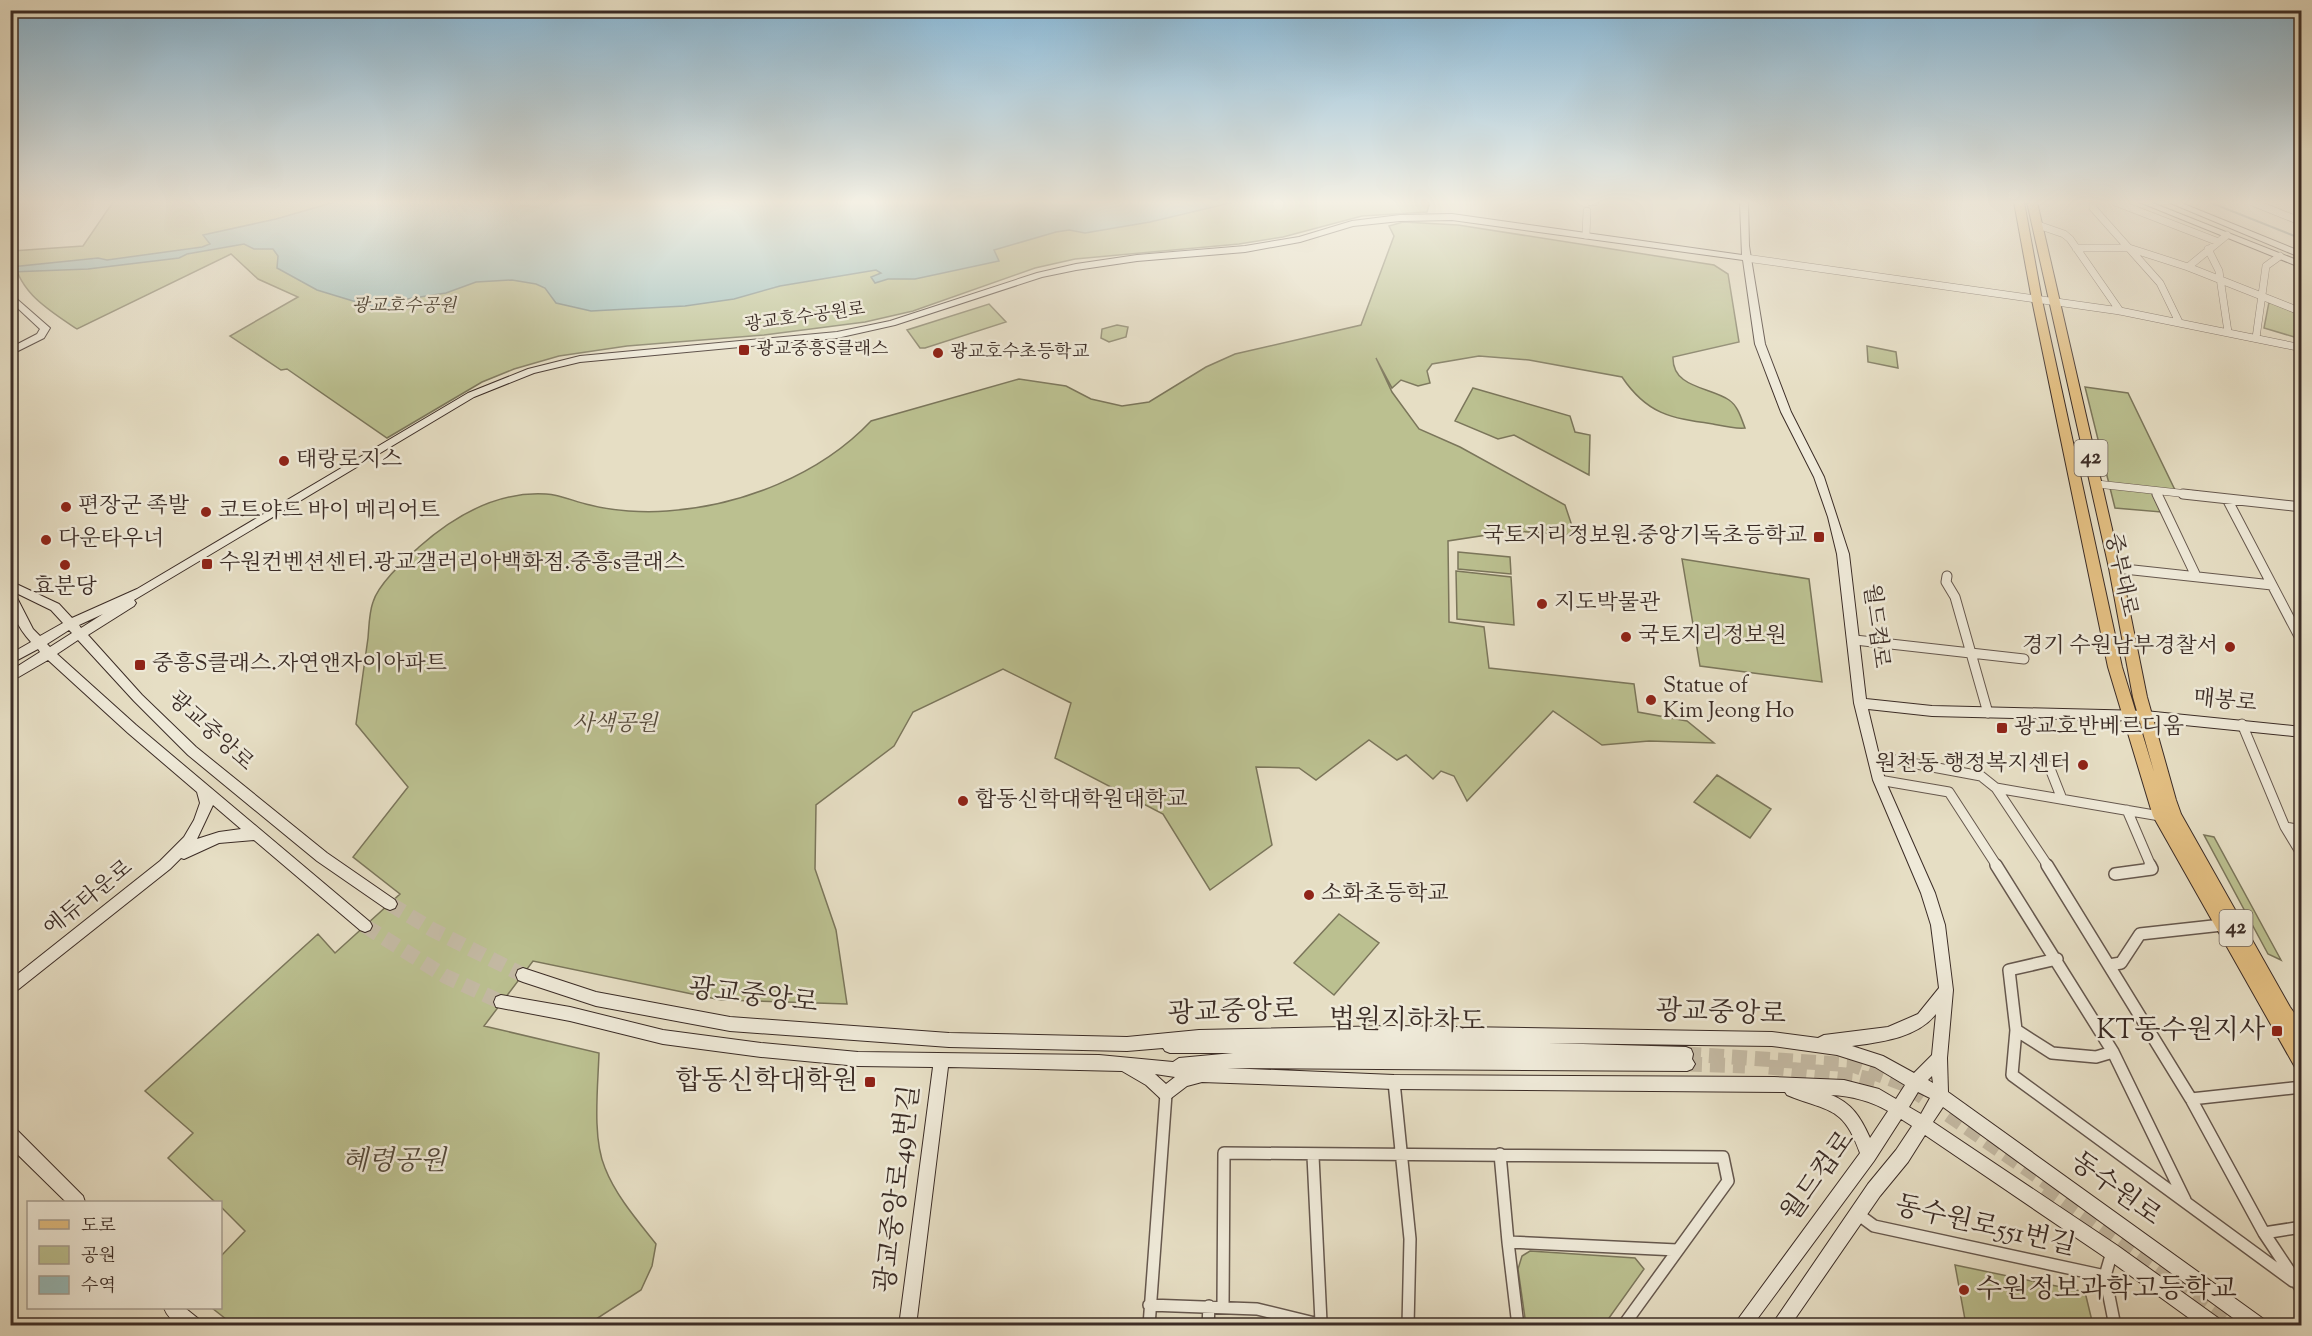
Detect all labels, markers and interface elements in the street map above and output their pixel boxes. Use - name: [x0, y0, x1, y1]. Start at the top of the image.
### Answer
- park label: 광교호수공원: [352, 294, 458, 320]
- street label: 광교호수공원로: [743, 297, 867, 339]
- place label: 광교중흥S클래스: [756, 337, 889, 363]
- place label: 광교호수초등학교: [950, 340, 1090, 366]
- marker: 광교중흥S클래스: [737, 343, 751, 357]
- marker: 광교호수초등학교: [931, 346, 945, 360]
- road number: 42: [2074, 440, 2108, 476]
- place label: 태랑로지스: [296, 445, 402, 477]
- marker: 태랑로지스: [277, 454, 291, 468]
- place label: 편장군 족발: [78, 491, 190, 523]
- place label: 코트야드 바이 메리어트: [218, 496, 440, 528]
- marker: 편장군 족발: [59, 500, 73, 514]
- marker: 코트야드 바이 메리어트: [199, 505, 213, 519]
- place label: 국토지리정보원.중앙기독초등학교: [1483, 521, 1807, 553]
- place label: 다운타우너: [58, 524, 164, 556]
- marker: 국토지리정보원.중앙기독초등학교: [1812, 530, 1826, 544]
- street label: 중부대로: [2096, 530, 2144, 620]
- marker: 다운타우너: [39, 533, 53, 547]
- place label: 수원컨벤션센터.광교갤러리아백화점.중흥s클래스: [219, 548, 685, 580]
- marker: 수원컨벤션센터.광교갤러리아백화점.중흥s클래스: [200, 557, 214, 571]
- marker: 효분당: [58, 558, 72, 572]
- place label: 효분당: [33, 572, 98, 604]
- street label: 월드컵로: [1854, 582, 1896, 670]
- place label: 지도박물관: [1554, 588, 1661, 620]
- marker: 지도박물관: [1535, 597, 1549, 611]
- place label: 국토지리정보원: [1638, 621, 1787, 653]
- marker: 국토지리정보원: [1619, 630, 1633, 644]
- place label: 경기 수원남부경찰서: [2022, 631, 2218, 663]
- marker: 경기 수원남부경찰서: [2223, 640, 2237, 654]
- place label: 중흥S클래스.자연앤자이아파트: [152, 649, 447, 681]
- marker: 중흥S클래스.자연앤자이아파트: [133, 658, 147, 672]
- place label: Statue of Kim Jeong Ho: [1663, 671, 1794, 728]
- street label: 매봉로: [2192, 683, 2258, 721]
- street label: 광교중앙로: [160, 685, 260, 779]
- marker: Statue of Kim Jeong Ho: [1644, 693, 1658, 707]
- park label: 사색공원: [572, 709, 659, 741]
- place label: 광교호반베르디움: [2014, 712, 2184, 744]
- marker: 광교호반베르디움: [1995, 721, 2009, 735]
- place label: 원천동 행정복지센터: [1875, 749, 2071, 781]
- marker: 원천동 행정복지센터: [2076, 758, 2090, 772]
- place label: 합동신학대학원대학교: [975, 785, 1188, 817]
- marker: 합동신학대학원대학교: [956, 794, 970, 808]
- street label: 에듀타운로: [38, 853, 140, 945]
- place label: 소화초등학교: [1321, 879, 1449, 911]
- marker: 소화초등학교: [1302, 888, 1316, 902]
- road number: 42: [2220, 910, 2252, 946]
- street label: 광교중앙로: [686, 970, 820, 1024]
- street label: 광교중앙로: [1167, 991, 1299, 1035]
- street label: 광교중앙로: [1655, 992, 1787, 1036]
- street label: 법원지하차도: [1328, 1001, 1486, 1043]
- place label: KT동수원지사: [2097, 1012, 2265, 1051]
- marker: KT동수원지사: [2270, 1024, 2284, 1038]
- place label: 합동신학대학원: [675, 1063, 858, 1102]
- marker: 합동신학대학원: [863, 1075, 877, 1089]
- street label: 광교중앙로49번길: [867, 1083, 931, 1295]
- street label: 월드컵로: [1773, 1123, 1865, 1231]
- park label: 혜령공원: [342, 1143, 448, 1182]
- street label: 동수원로: [2061, 1144, 2169, 1236]
- street label: 동수원로551번길: [1891, 1187, 2079, 1267]
- legend: [27, 1201, 222, 1309]
- text: 도로: [81, 1214, 116, 1240]
- text: 공원: [81, 1244, 116, 1270]
- place label: 수원정보과학고등학교: [1976, 1271, 2237, 1310]
- text: 수역: [81, 1274, 116, 1300]
- marker: 수원정보과학고등학교: [1957, 1283, 1971, 1297]

